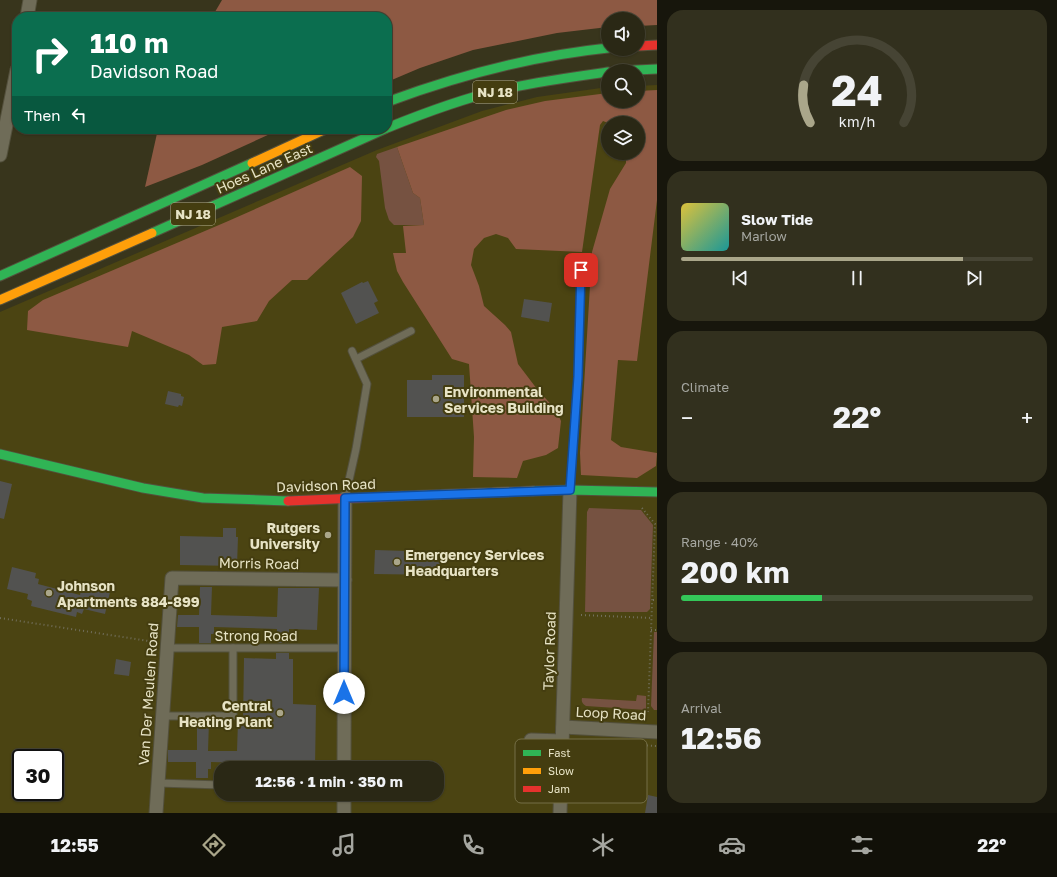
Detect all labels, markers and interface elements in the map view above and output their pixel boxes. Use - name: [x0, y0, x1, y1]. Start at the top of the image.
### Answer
- map controls: [601, 12, 645, 160]
- button: sound: [601, 12, 645, 56]
- text: 110 m: [90, 26, 169, 59]
- icon: right: [24, 28, 76, 80]
- text: Davidson Road: [90, 60, 218, 82]
- button: search: [601, 64, 645, 108]
- text: 24: [831, 65, 883, 115]
- road number: NJ 18: [473, 81, 517, 103]
- icon: left: [68, 104, 90, 126]
- text: Then: [24, 106, 60, 124]
- text: km/h: [839, 113, 875, 130]
- button: layers: [601, 116, 645, 160]
- street label: Hoes Lane East: [213, 139, 315, 197]
- road number: NJ 18: [171, 203, 215, 225]
- text: Slow Tide: [741, 210, 813, 228]
- text: Marlow: [741, 228, 787, 244]
- pin: [564, 253, 598, 287]
- icon: arrive: [570, 259, 592, 281]
- icon: previous: [729, 267, 751, 289]
- icon: pause: [846, 267, 868, 289]
- icon: next: [963, 267, 985, 289]
- text: Climate: [681, 379, 729, 395]
- place label: Environmental Services Building: [444, 383, 564, 416]
- marker: Environmental Services Building: [431, 394, 441, 404]
- text: 22°: [833, 399, 881, 435]
- text: −: [681, 404, 693, 431]
- text: +: [1021, 404, 1033, 431]
- street label: Davidson Road: [276, 475, 376, 495]
- place label: Rutgers University: [250, 519, 321, 552]
- marker: Rutgers University: [323, 530, 333, 540]
- text: Range · 40%: [681, 534, 758, 550]
- place label: Emergency Services Headquarters: [405, 546, 545, 579]
- street label: Morris Road: [219, 554, 299, 572]
- text: 200 km: [681, 554, 789, 590]
- marker: Emergency Services Headquarters: [392, 557, 402, 567]
- place label: Johnson Apartments 884-899: [57, 577, 200, 610]
- marker: Johnson Apartments 884-899: [44, 588, 54, 598]
- street label: Taylor Road: [539, 611, 559, 691]
- street label: Van Der Meulen Road: [135, 622, 161, 766]
- street label: Strong Road: [214, 627, 298, 644]
- position arrow: [323, 672, 365, 714]
- place label: Central Heating Plant: [179, 697, 272, 730]
- text: Arrival: [681, 700, 722, 716]
- street label: Loop Road: [575, 703, 647, 723]
- marker: Central Heating Plant: [275, 708, 285, 718]
- text: 12:56: [681, 720, 762, 756]
- legend: [515, 739, 647, 803]
- text: Fast: [548, 746, 571, 759]
- speed limit sign: 30: [12, 749, 64, 801]
- text: Slow: [548, 764, 574, 777]
- text: 12:56 · 1 min · 350 m: [255, 772, 403, 790]
- text: Jam: [548, 782, 570, 795]
- icon: directions: [200, 831, 228, 859]
- icon: music: [330, 831, 358, 859]
- icon: phone: [459, 831, 487, 859]
- icon: climate: [589, 831, 617, 859]
- icon: car: [718, 831, 746, 859]
- icon: filters: [848, 831, 876, 859]
- text: 12:55: [51, 834, 99, 856]
- text: 22°: [977, 834, 1006, 856]

